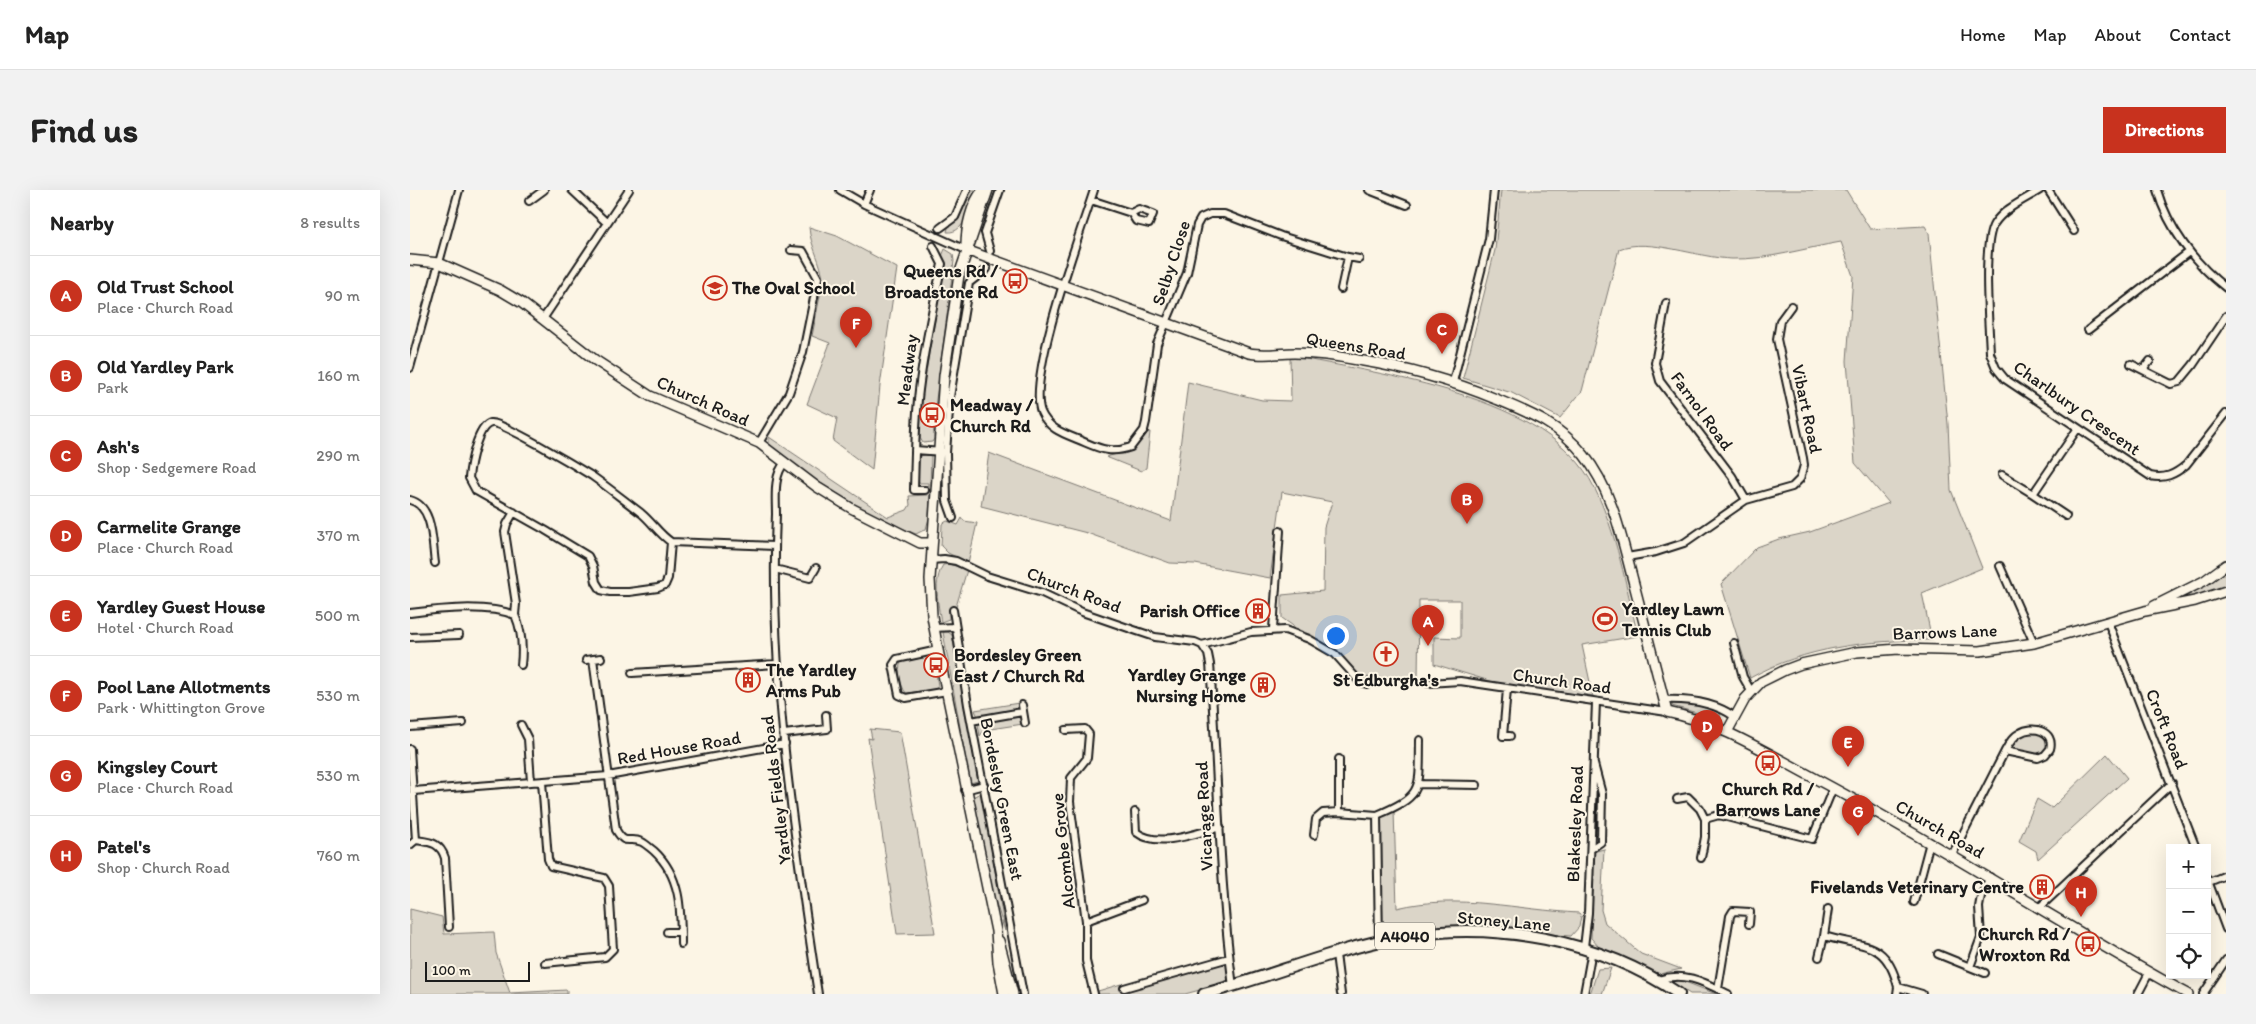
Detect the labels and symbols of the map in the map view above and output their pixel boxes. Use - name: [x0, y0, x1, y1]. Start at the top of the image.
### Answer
- street label: Selby Close: [1147, 218, 1195, 308]
- place label: Queens Rd / Broadstone Rd: [885, 260, 998, 303]
- bus stop icon: Queens Rd / Broadstone Rd: [1002, 268, 1028, 294]
- school or university icon: The Oval School: [702, 275, 728, 301]
- place label: The Oval School: [731, 277, 856, 299]
- pin: F: [840, 307, 872, 348]
- pin: C: [1426, 313, 1458, 354]
- street label: Queens Road: [1304, 327, 1408, 365]
- street label: Meadway: [892, 333, 922, 407]
- street label: Charlbury Crescent: [2009, 356, 2145, 460]
- street label: Vibart Road: [1787, 363, 1827, 456]
- street label: Farnol Road: [1666, 367, 1738, 455]
- street label: Church Road: [653, 371, 753, 431]
- place label: Meadway / Church Rd: [950, 394, 1034, 437]
- bus stop icon: Meadway / Church Rd: [919, 402, 945, 428]
- pin: B: [1451, 483, 1483, 524]
- street label: Church Road: [1024, 562, 1125, 618]
- building icon: Parish Office: [1245, 598, 1271, 624]
- place label: Yardley Lawn Tennis Club: [1621, 598, 1725, 641]
- place label: Parish Office: [1140, 600, 1240, 622]
- pin: A: [1412, 605, 1444, 646]
- sports icon: Yardley Lawn Tennis Club: [1592, 606, 1618, 632]
- street label: Barrows Lane: [1892, 619, 1998, 645]
- your location: [1323, 623, 1349, 649]
- church icon: St Edburgha's: [1373, 641, 1399, 667]
- place label: Bordesley Green East / Church Rd: [954, 644, 1085, 687]
- bus stop icon: Bordesley Green East / Church Rd: [923, 652, 949, 678]
- place label: The Yardley Arms Pub: [765, 659, 857, 702]
- street label: Church Road: [1511, 663, 1613, 699]
- place label: Yardley Grange Nursing Home: [1127, 664, 1246, 707]
- building icon: The Yardley Arms Pub: [735, 667, 761, 693]
- place label: St Edburgha's: [1333, 669, 1439, 691]
- building icon: Yardley Grange Nursing Home: [1250, 672, 1276, 698]
- street label: Croft Road: [2141, 686, 2193, 772]
- pin: D: [1691, 710, 1723, 751]
- street label: Yardley Fields Road: [756, 714, 796, 866]
- street label: Bordesley Green East: [975, 716, 1029, 883]
- street label: Red House Road: [616, 726, 743, 770]
- pin: E: [1832, 726, 1864, 767]
- bus stop icon: Church Rd / Barrows Lane: [1755, 750, 1781, 776]
- street label: Vicarage Road: [1190, 761, 1218, 871]
- street label: Blakesley Road: [1562, 765, 1588, 883]
- place label: Church Rd / Barrows Lane: [1715, 778, 1821, 821]
- street label: Alcombe Grove: [1046, 792, 1080, 910]
- pin: G: [1842, 795, 1874, 836]
- street label: Church Road: [1892, 795, 1989, 863]
- building icon: Fivelands Veterinary Centre: [2029, 874, 2055, 900]
- place label: Fivelands Veterinary Centre: [1810, 876, 2024, 898]
- pin: H: [2065, 876, 2097, 917]
- street label: Stoney Lane: [1456, 906, 1552, 936]
- road number: A4040: [1375, 922, 1435, 949]
- place label: Church Rd / Wroxton Rd: [1978, 923, 2070, 966]
- bus stop icon: Church Rd / Wroxton Rd: [2075, 931, 2101, 957]
- scale bar: [425, 959, 530, 982]

